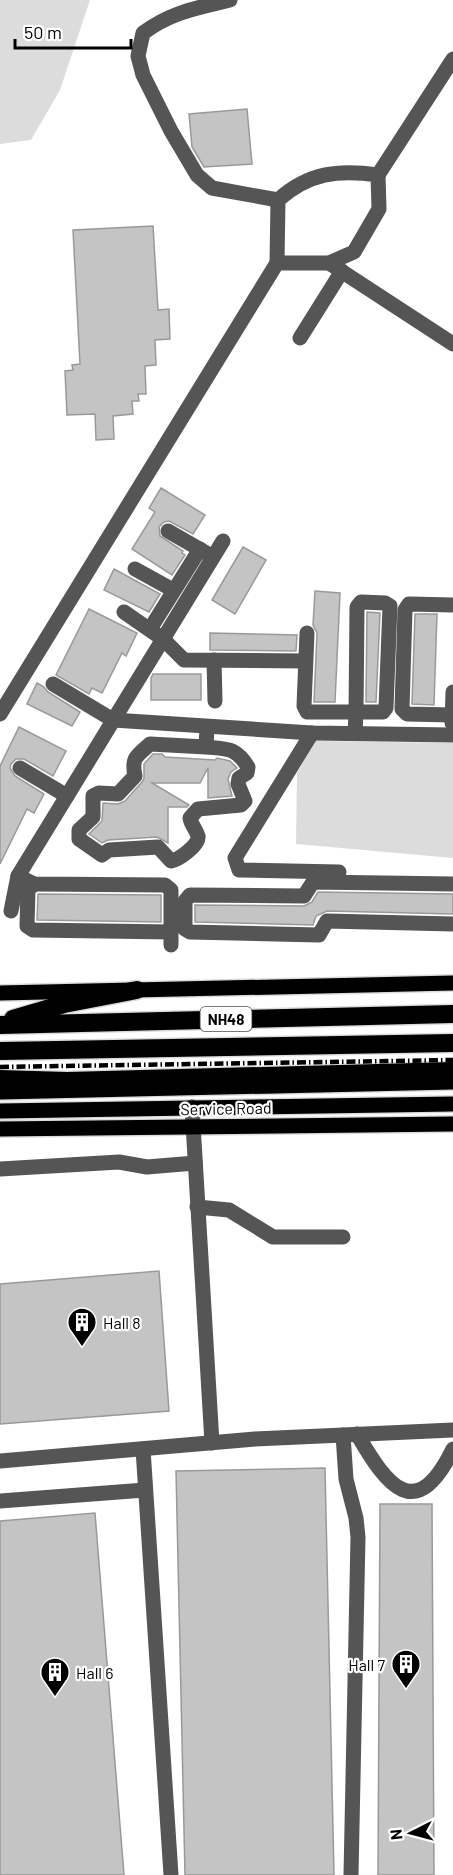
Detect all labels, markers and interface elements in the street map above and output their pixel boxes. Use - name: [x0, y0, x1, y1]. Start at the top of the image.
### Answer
- scale bar: [15, 12, 130, 50]
- text: 50 m: [24, 21, 62, 43]
- road number: NH48: [200, 1007, 252, 1031]
- street label: Service Road: [180, 1098, 272, 1118]
- building icon: Hall 8: [66, 1306, 98, 1348]
- place label: Hall 8: [103, 1313, 141, 1332]
- building icon: Hall 7: [390, 1648, 422, 1690]
- place label: Hall 7: [348, 1655, 385, 1674]
- building icon: Hall 6: [39, 1656, 71, 1698]
- place label: Hall 6: [76, 1663, 113, 1682]
- north arrow: [381, 1803, 441, 1863]
- text: N: [386, 1828, 406, 1841]

